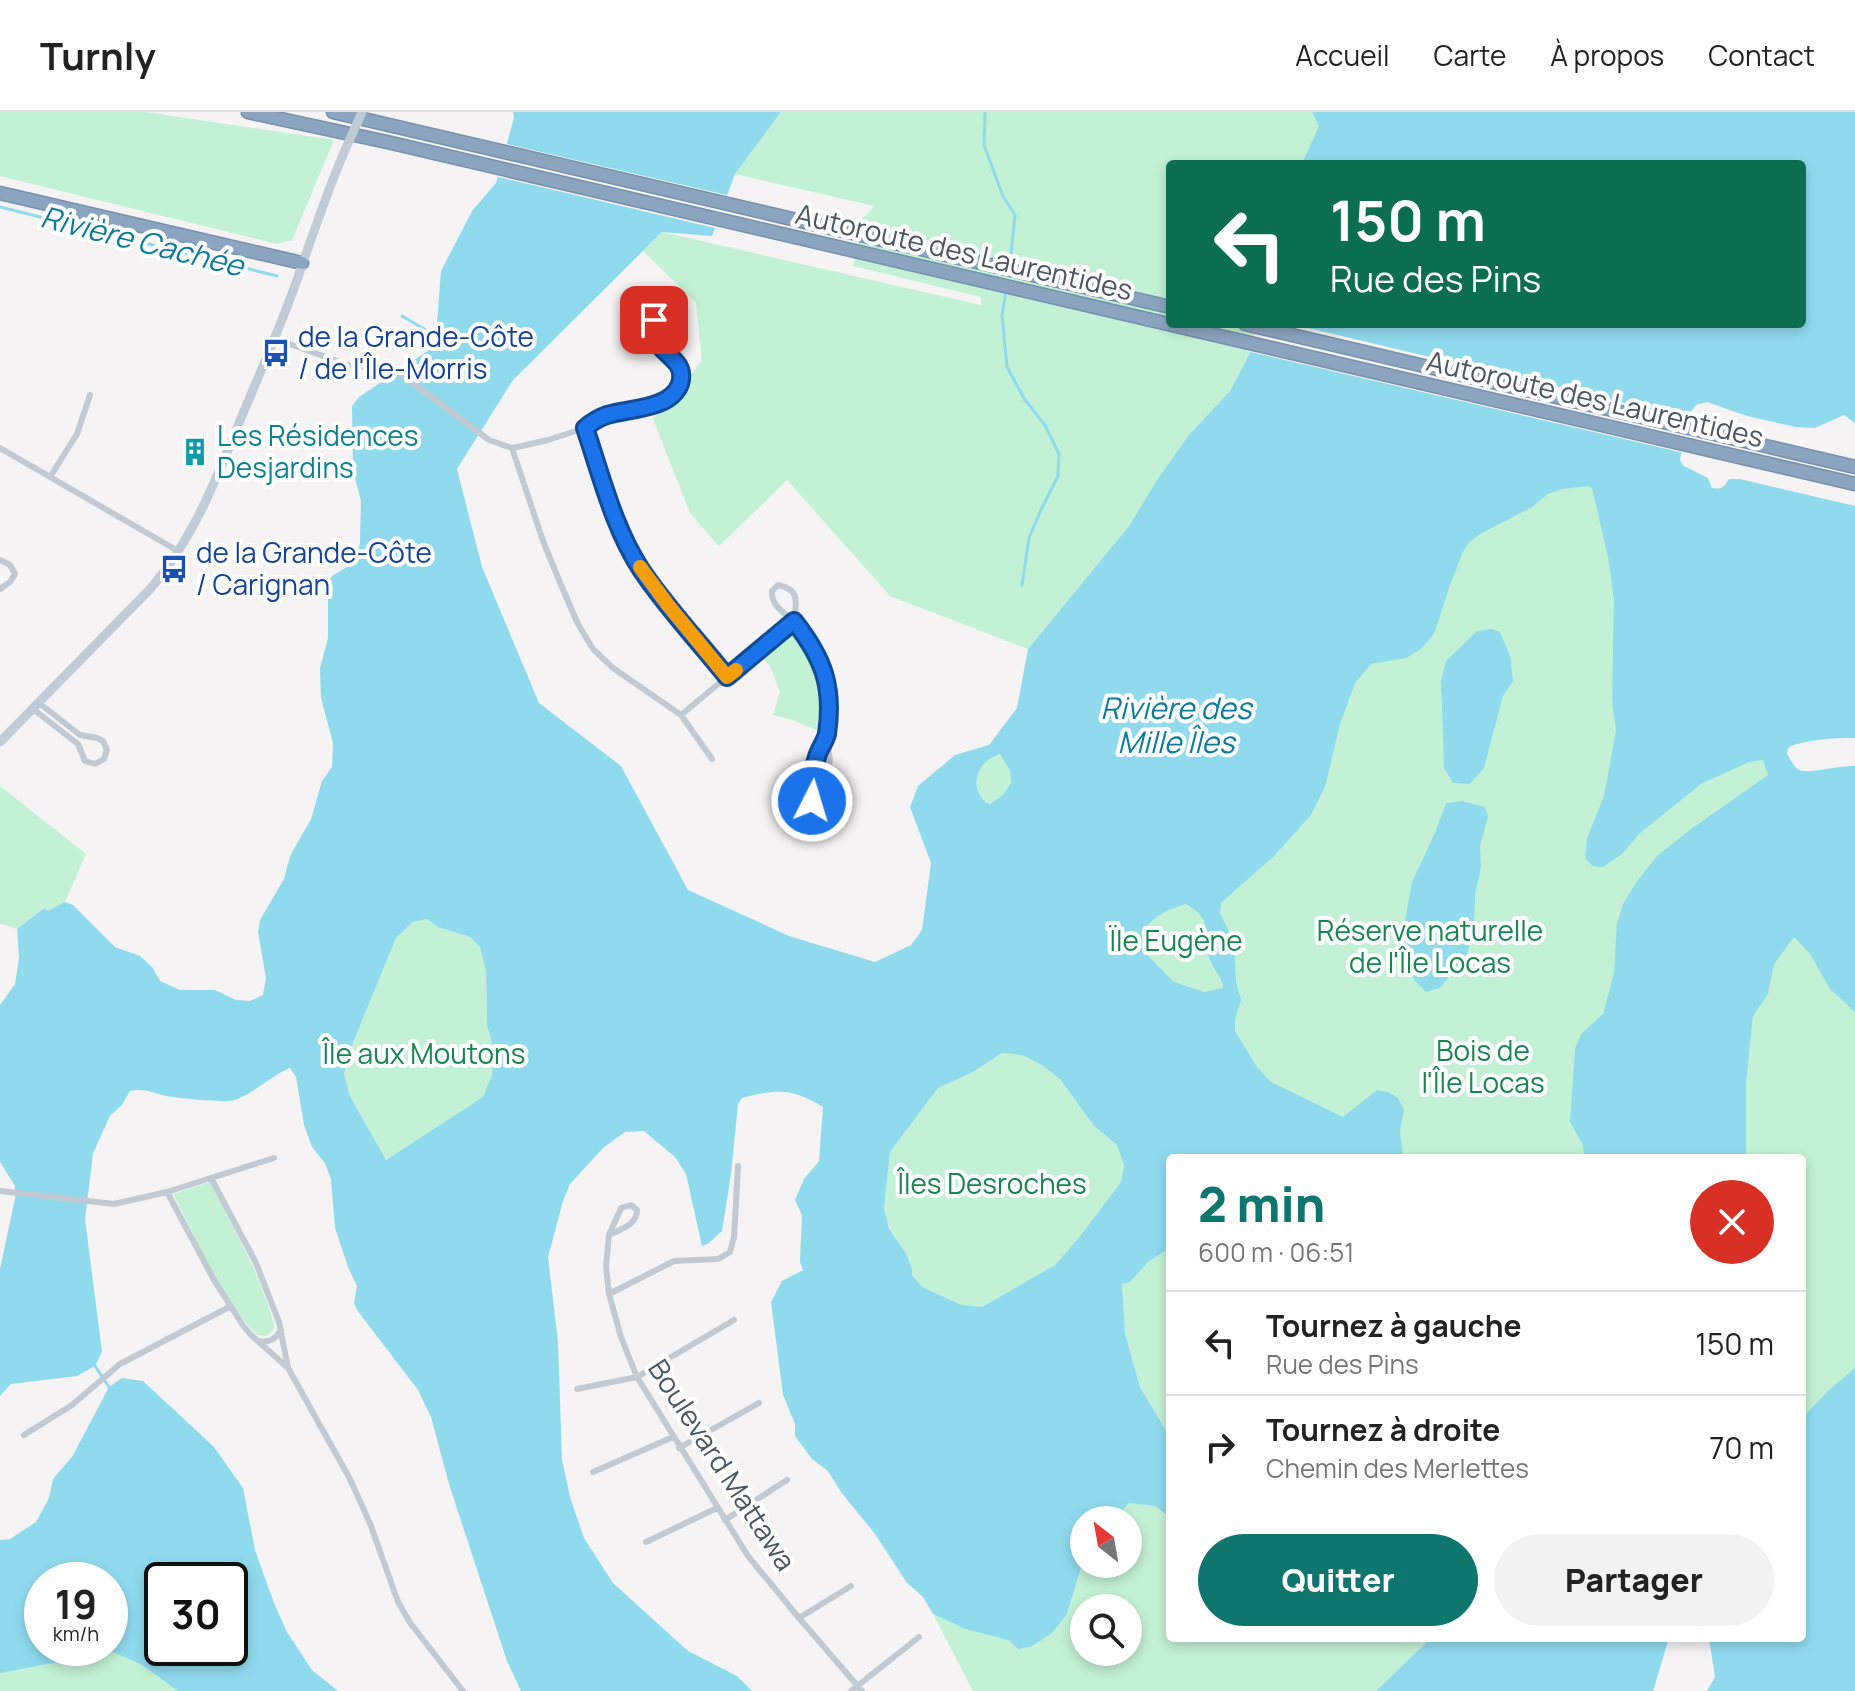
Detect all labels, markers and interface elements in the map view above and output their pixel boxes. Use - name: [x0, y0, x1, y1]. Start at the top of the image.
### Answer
- text: Turnly: [40, 29, 156, 81]
- text: Accueil: [1295, 36, 1390, 74]
- text: Carte: [1434, 36, 1506, 74]
- text: À propos: [1550, 36, 1664, 74]
- text: Contact: [1708, 36, 1815, 74]
- text: 150 m: [1330, 181, 1486, 258]
- icon: left: [1198, 192, 1302, 296]
- street label: Autoroute des Laurentides: [792, 194, 1136, 308]
- water label: Rivière Cachée: [37, 196, 249, 286]
- text: Rue des Pins: [1330, 254, 1541, 303]
- pin: [620, 286, 688, 354]
- icon: arrive: [632, 298, 676, 342]
- place label: de la Grande-Côte / de l'Île-Morris: [298, 317, 534, 387]
- bus stop icon: de la Grande-Côte / de l'Île-Morris: [261, 338, 291, 368]
- street label: Autoroute des Laurentides: [1423, 341, 1767, 455]
- place label: Les Résidences Desjardins: [217, 416, 418, 486]
- building icon: Les Résidences Desjardins: [180, 437, 210, 467]
- place label: de la Grande-Côte / Carignan: [196, 533, 432, 603]
- bus stop icon: de la Grande-Côte / Carignan: [159, 554, 189, 584]
- water label: Rivière des Mille Îles: [1101, 687, 1254, 762]
- position arrow: [770, 759, 854, 843]
- park label: Réserve naturelle de l'Île Locas: [1317, 911, 1543, 981]
- park label: Ïle Eugène: [1108, 921, 1243, 959]
- park label: Bois de l'Île Locas: [1421, 1031, 1545, 1101]
- park label: Île aux Moutons: [322, 1034, 525, 1072]
- park label: Îles Desroches: [896, 1164, 1087, 1202]
- text: 2 min: [1198, 1171, 1325, 1236]
- button: close: [1690, 1180, 1774, 1264]
- text: 600 m · 06:51: [1198, 1234, 1354, 1270]
- text: Tournez à gauche: [1266, 1305, 1522, 1346]
- icon: left: [1198, 1321, 1242, 1365]
- text: 150 m: [1695, 1323, 1774, 1364]
- text: Rue des Pins: [1266, 1346, 1419, 1382]
- street label: Boulevard Mattawa: [640, 1351, 805, 1577]
- text: Tournez à droite: [1266, 1409, 1500, 1450]
- icon: right: [1198, 1425, 1242, 1469]
- text: 70 m: [1709, 1427, 1774, 1468]
- text: Chemin des Merlettes: [1266, 1450, 1529, 1486]
- north arrow: [1070, 1506, 1142, 1578]
- map controls: [1070, 1506, 1142, 1666]
- button: Quitter: [1198, 1534, 1478, 1626]
- button: Partager: [1494, 1534, 1774, 1626]
- speed limit sign: 30: [144, 1562, 248, 1666]
- text: 19: [55, 1576, 97, 1631]
- button: search: [1070, 1594, 1142, 1666]
- text: km/h: [53, 1620, 99, 1647]

